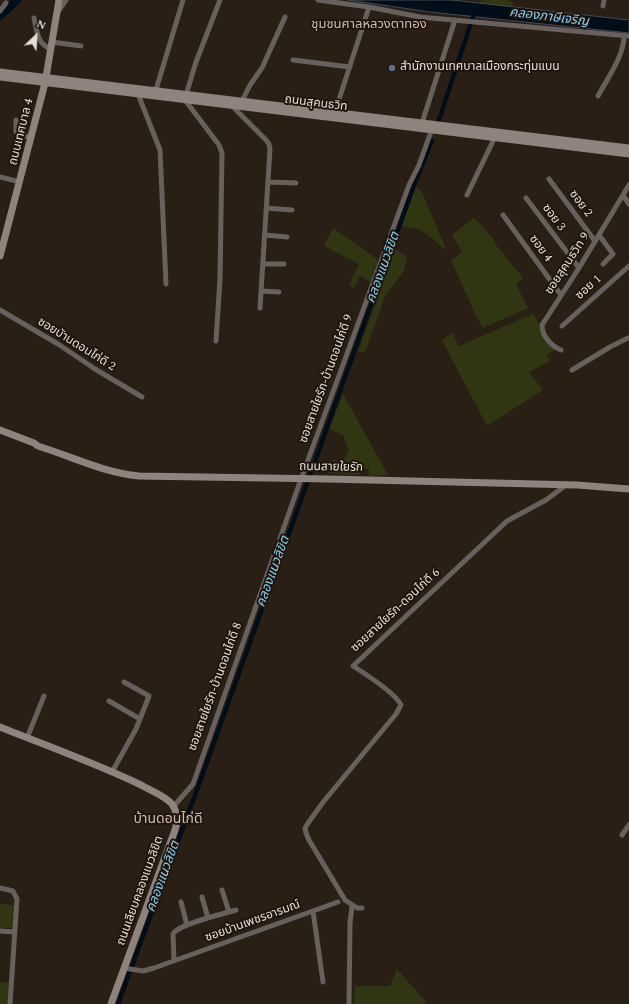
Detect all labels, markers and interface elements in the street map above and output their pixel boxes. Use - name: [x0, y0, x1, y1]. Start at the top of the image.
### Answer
- water label: คลองภาษีเจริญ: [508, 5, 590, 31]
- text: N: [34, 15, 49, 34]
- north arrow: [16, 16, 56, 56]
- district label: ชุมชนศาลหลวงตาทอง: [311, 17, 427, 33]
- place label: สำนักงานเทศบาลเมืองกระทุ่มแบน: [400, 61, 560, 75]
- marker: สำนักงานเทศบาลเมืองกระทุ่มแบน: [387, 63, 397, 73]
- street label: ถนนสุคนธวิท: [284, 93, 348, 115]
- street label: ถนนเทศบาล 4: [7, 97, 37, 167]
- street label: ซอย 2: [565, 188, 595, 220]
- street label: ซอย 3: [538, 202, 568, 234]
- water label: คลองแนวลิขิต: [364, 230, 404, 306]
- street label: ซอยสุคนธวิท 9: [543, 230, 593, 298]
- street label: ซอย 4: [525, 233, 555, 265]
- street label: ซอย 1: [573, 273, 605, 303]
- street label: ซอยสายใยรัก-บ้านดอนไก่ดี 9: [297, 313, 357, 445]
- street label: ซอยบัานดอนไก่ดี 2: [34, 315, 118, 375]
- street label: ถนนสายใยรัก: [299, 460, 363, 476]
- water label: คลองแนวลิขิต: [254, 534, 294, 610]
- street label: ซอยสายใยรัก-ดอนไก่ดี 6: [349, 566, 443, 656]
- street label: ซอยสายใยรัก-บ้านดอนไก่ดี 8: [186, 621, 246, 753]
- district label: บ้านดอนไก่ดี: [133, 812, 203, 828]
- street label: ถนนเลียบคลองแนวลิขิต: [115, 834, 167, 948]
- water label: คลองแนวลิขิต: [144, 839, 184, 915]
- street label: ซอยบ้านเพชรอารมณ์: [203, 898, 303, 946]

